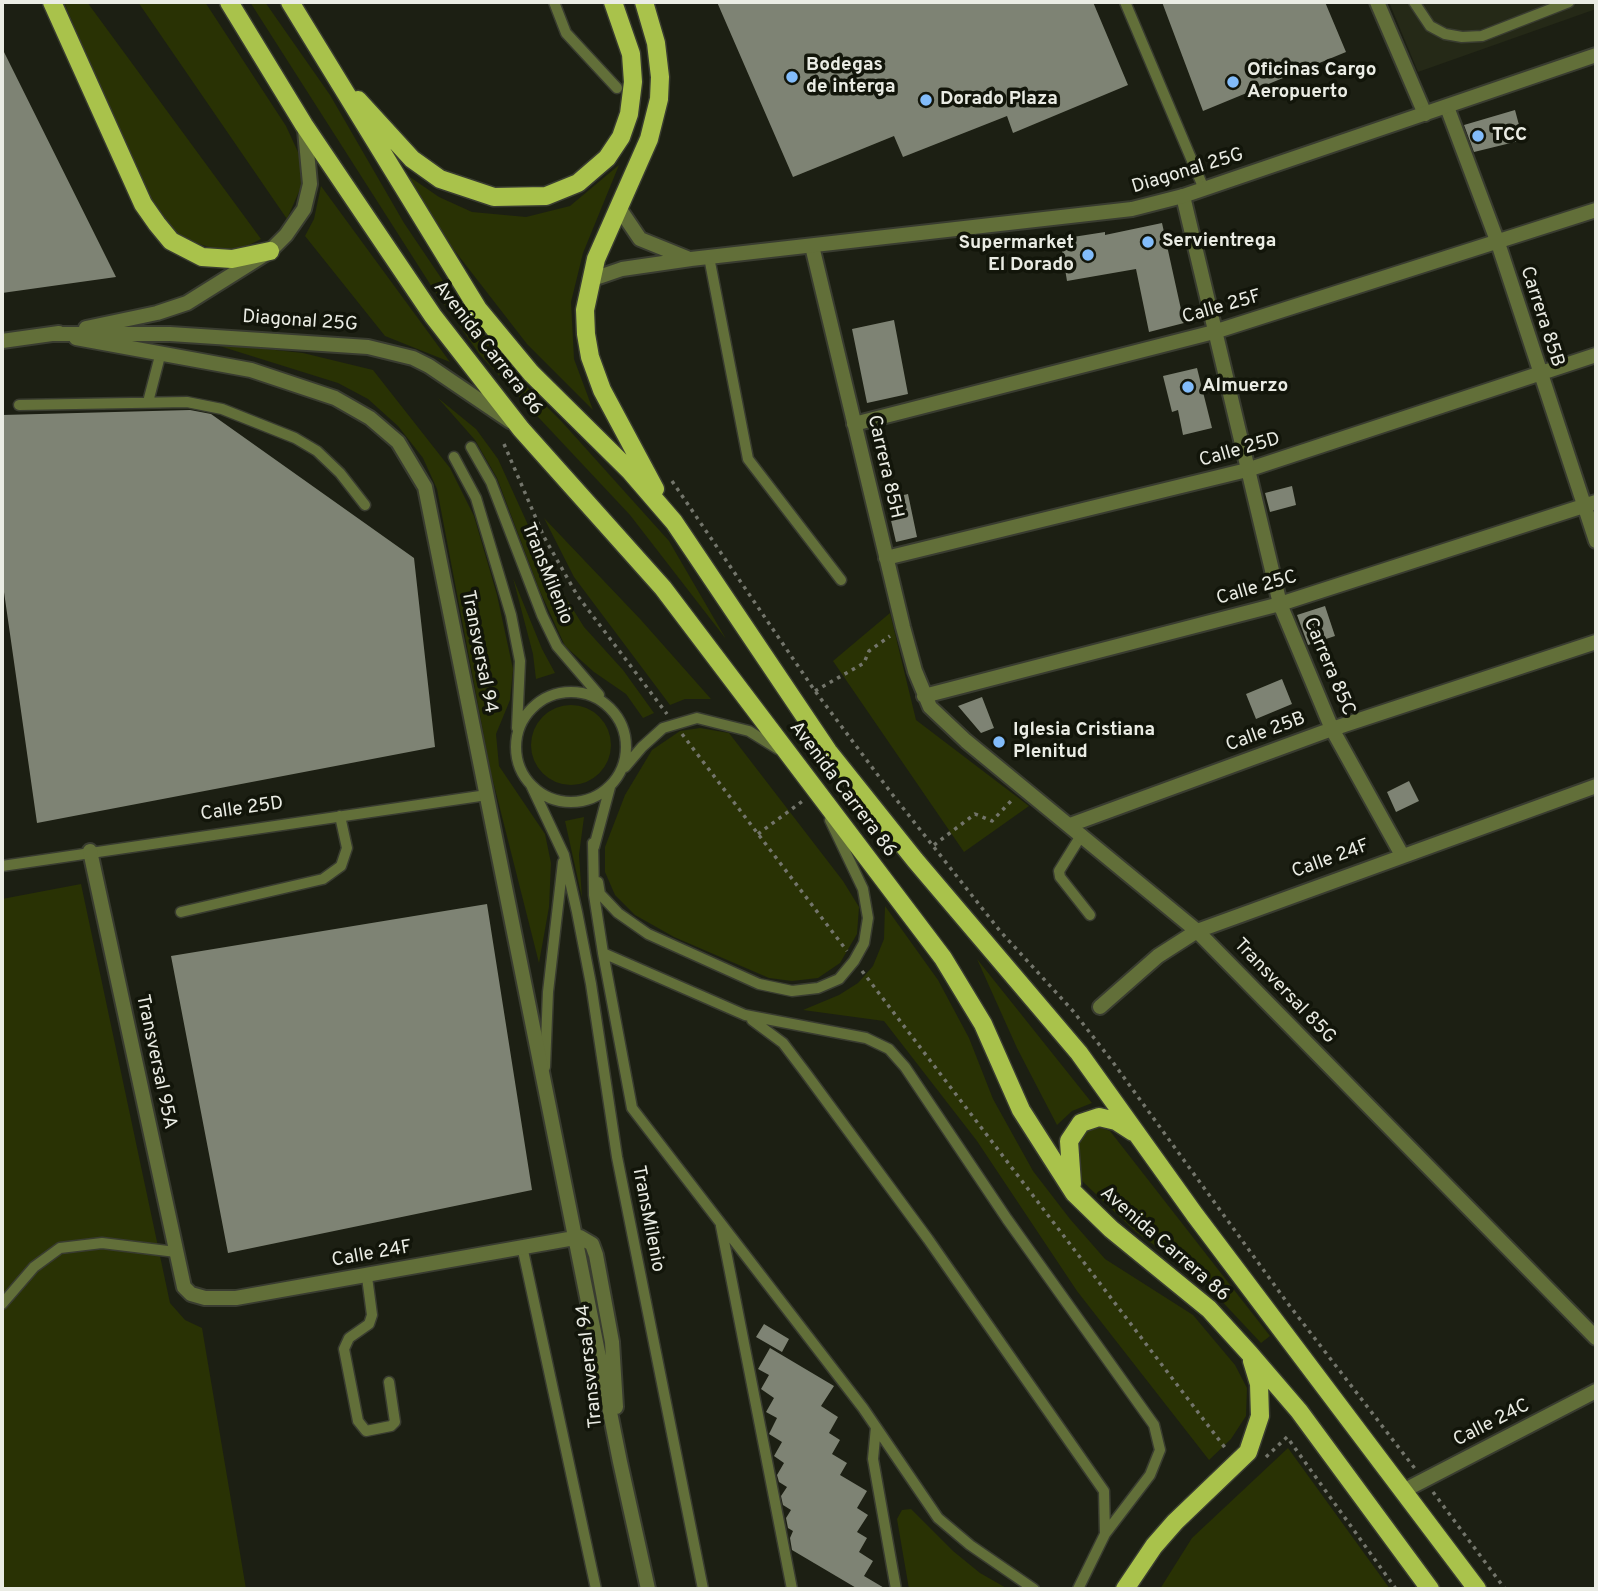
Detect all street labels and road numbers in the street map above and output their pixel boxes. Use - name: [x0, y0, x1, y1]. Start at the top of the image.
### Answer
- street label: Diagonal 25G: [1129, 144, 1247, 200]
- street label: Carrera 85B: [1514, 264, 1568, 370]
- street label: Avenida Carrera 86: [427, 277, 547, 421]
- street label: Calle 25F: [1180, 286, 1264, 330]
- street label: Diagonal 25G: [241, 307, 359, 337]
- street label: Carrera 85H: [861, 413, 907, 521]
- street label: Calle 25D: [1197, 429, 1283, 473]
- street label: TransMilenio: [515, 520, 577, 628]
- street label: Calle 25C: [1214, 567, 1300, 611]
- street label: Transversal 94: [455, 589, 501, 715]
- street label: Carrera 85C: [1297, 615, 1359, 719]
- street label: Calle 25B: [1223, 708, 1309, 758]
- street label: Avenida Carrera 86: [783, 718, 901, 862]
- street label: Calle 25D: [199, 793, 285, 827]
- street label: Calle 24F: [1289, 835, 1373, 885]
- street label: Transversal 85G: [1228, 935, 1340, 1049]
- street label: Transversal 95A: [130, 993, 180, 1131]
- street label: TransMilenio: [626, 1164, 668, 1274]
- street label: Avenida Carrera 86: [1095, 1183, 1233, 1307]
- street label: Calle 24F: [330, 1237, 414, 1273]
- street label: Transversal 94: [573, 1303, 609, 1429]
- street label: Calle 24C: [1450, 1395, 1534, 1453]

